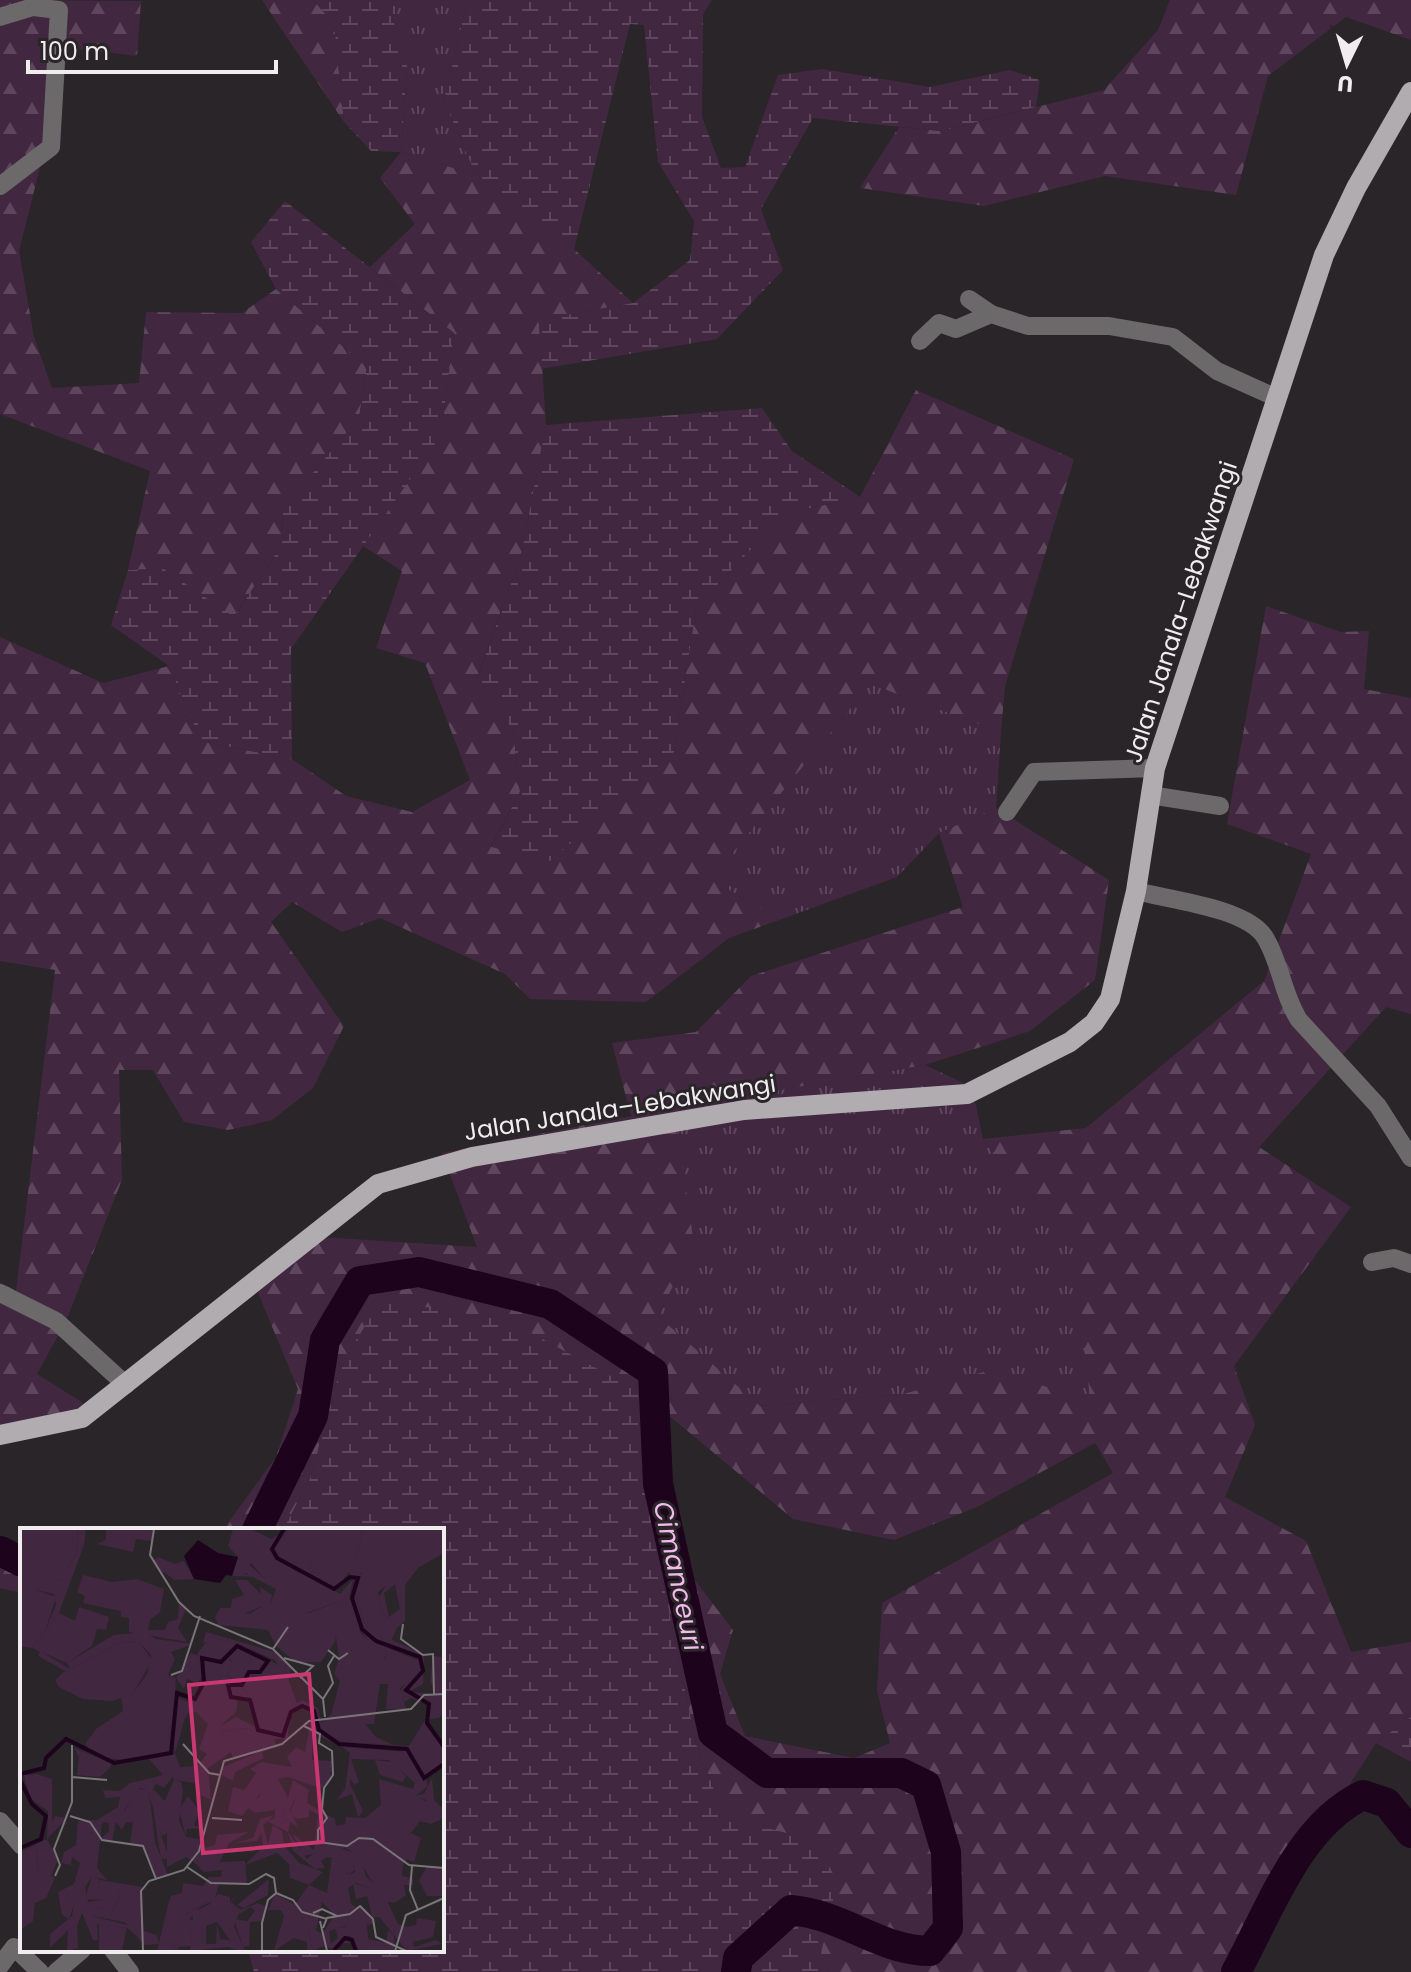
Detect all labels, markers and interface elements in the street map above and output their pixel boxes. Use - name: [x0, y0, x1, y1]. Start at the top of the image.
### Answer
- scale bar: [28, 24, 276, 74]
- north arrow: [1307, 24, 1387, 104]
- text: 100 m: [40, 35, 109, 68]
- text: U: [1336, 67, 1354, 100]
- street label: Jalan Janala–Lebakwangi: [1116, 457, 1245, 767]
- street label: Jalan Janala–Lebakwangi: [462, 1067, 778, 1148]
- water label: Cimanceuri: [645, 1498, 712, 1655]
- inset map: [20, 1528, 444, 1952]

